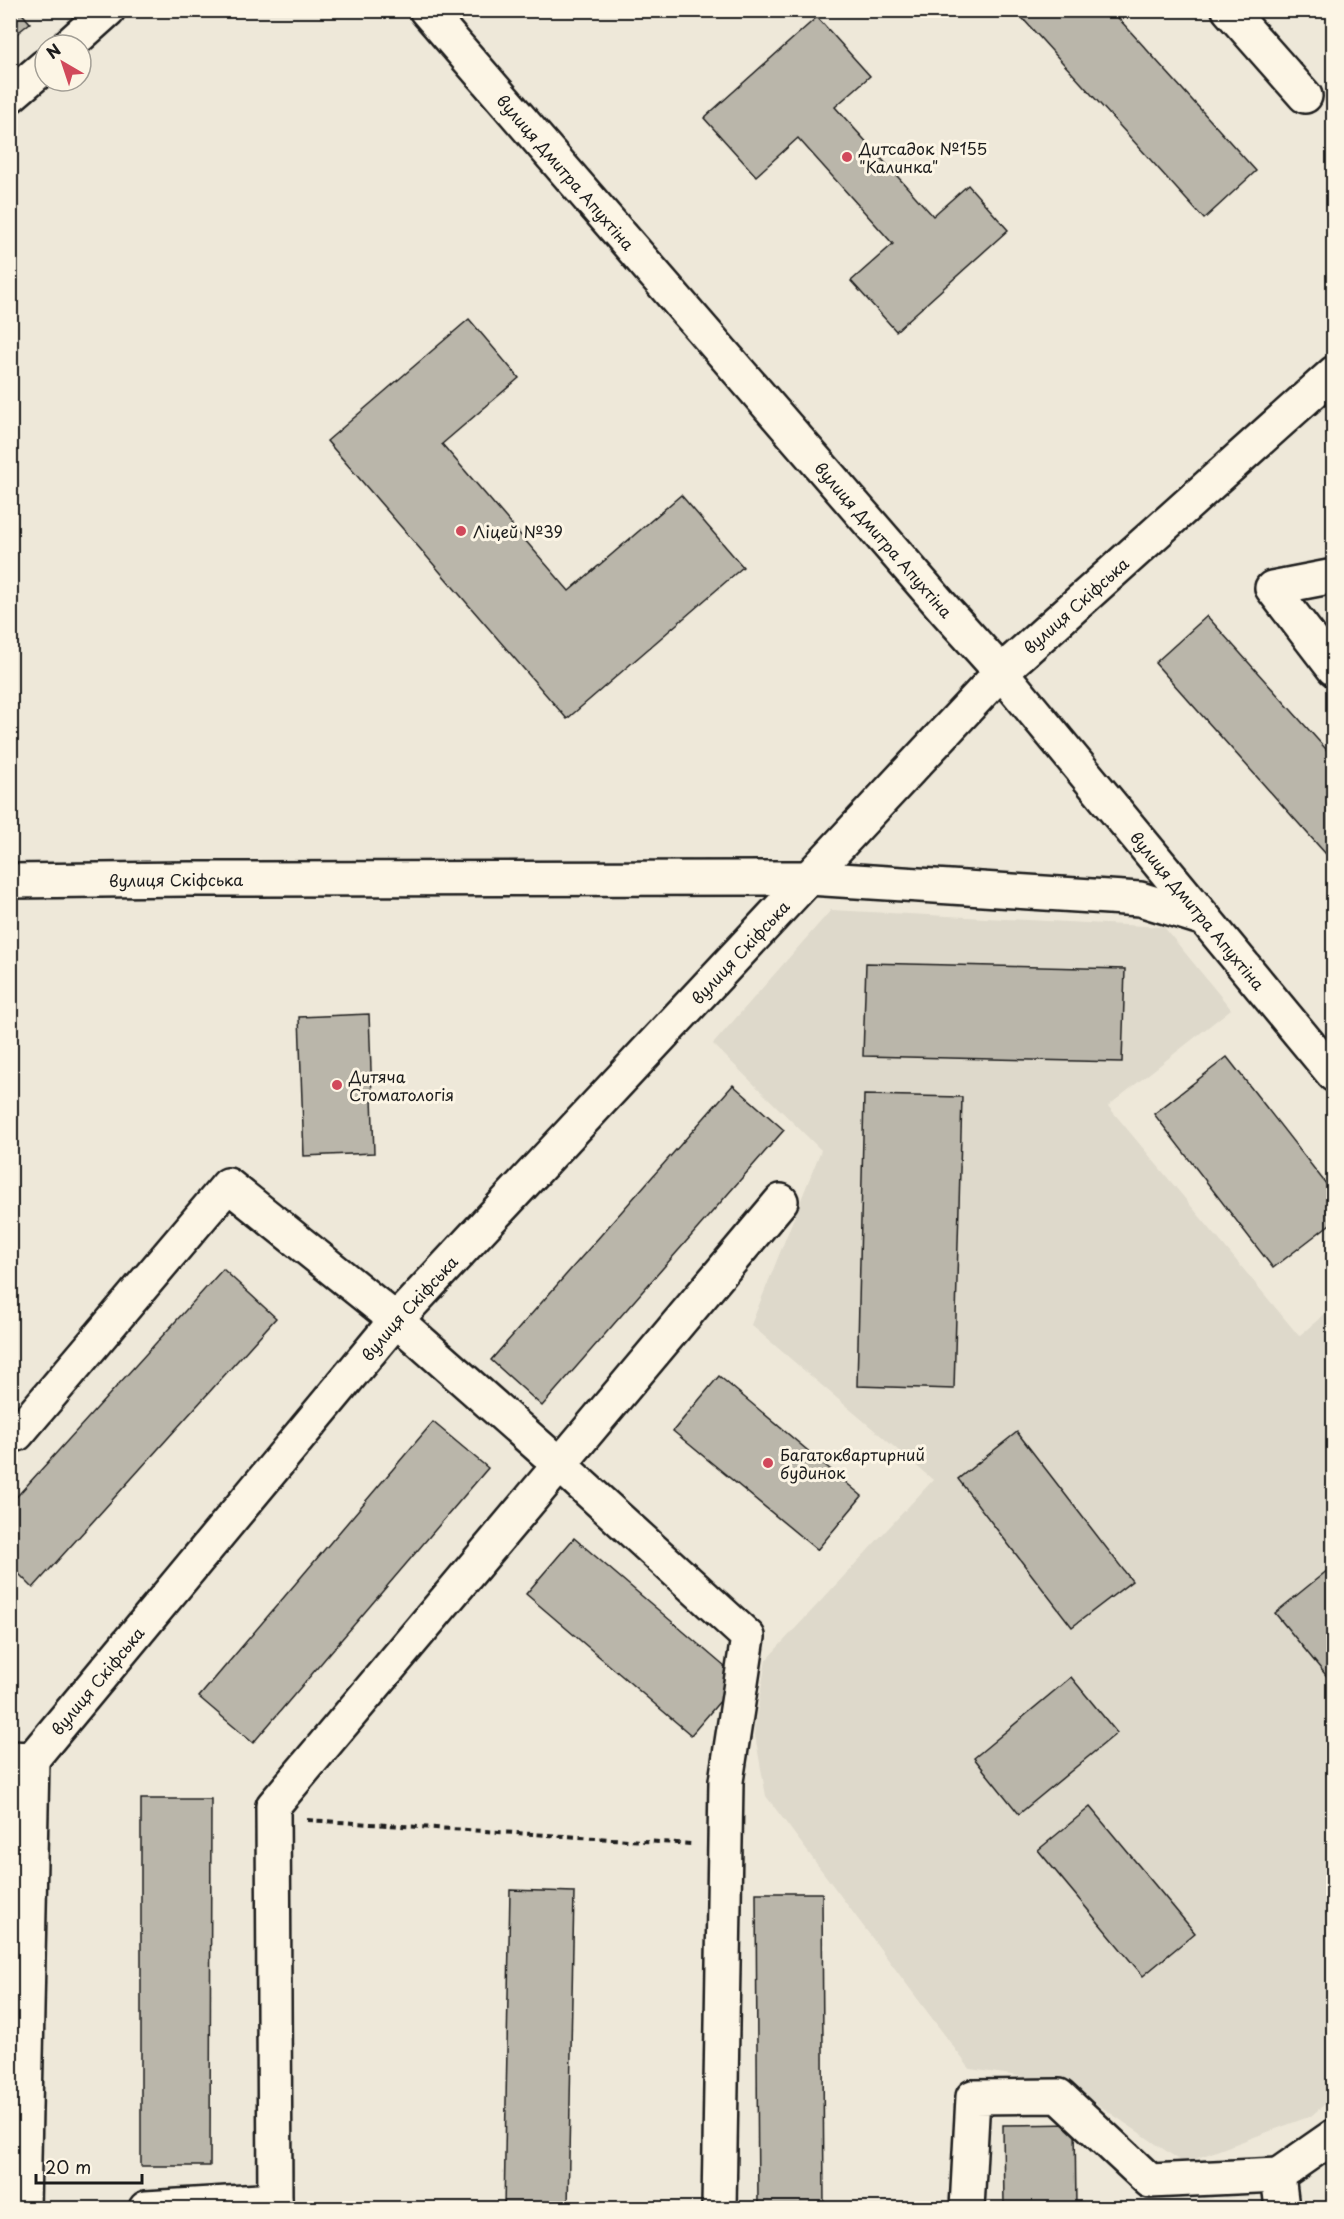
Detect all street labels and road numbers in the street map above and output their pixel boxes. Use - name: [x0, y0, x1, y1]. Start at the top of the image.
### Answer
- street label: вулиця Дмитра Апухтіна: [492, 89, 640, 255]
- street label: вулиця Дмитра Апухтіна: [810, 456, 958, 623]
- street label: вулиця Скіфська: [1018, 551, 1134, 659]
- street label: вулиця Дмитра Апухтіна: [1125, 826, 1271, 995]
- street label: вулиця Скіфська: [109, 867, 243, 892]
- street label: вулиця Скіфська: [685, 894, 794, 1009]
- street label: вулиця Скіфська: [355, 1250, 463, 1366]
- street label: вулиця Скіфська: [45, 1621, 149, 1740]

